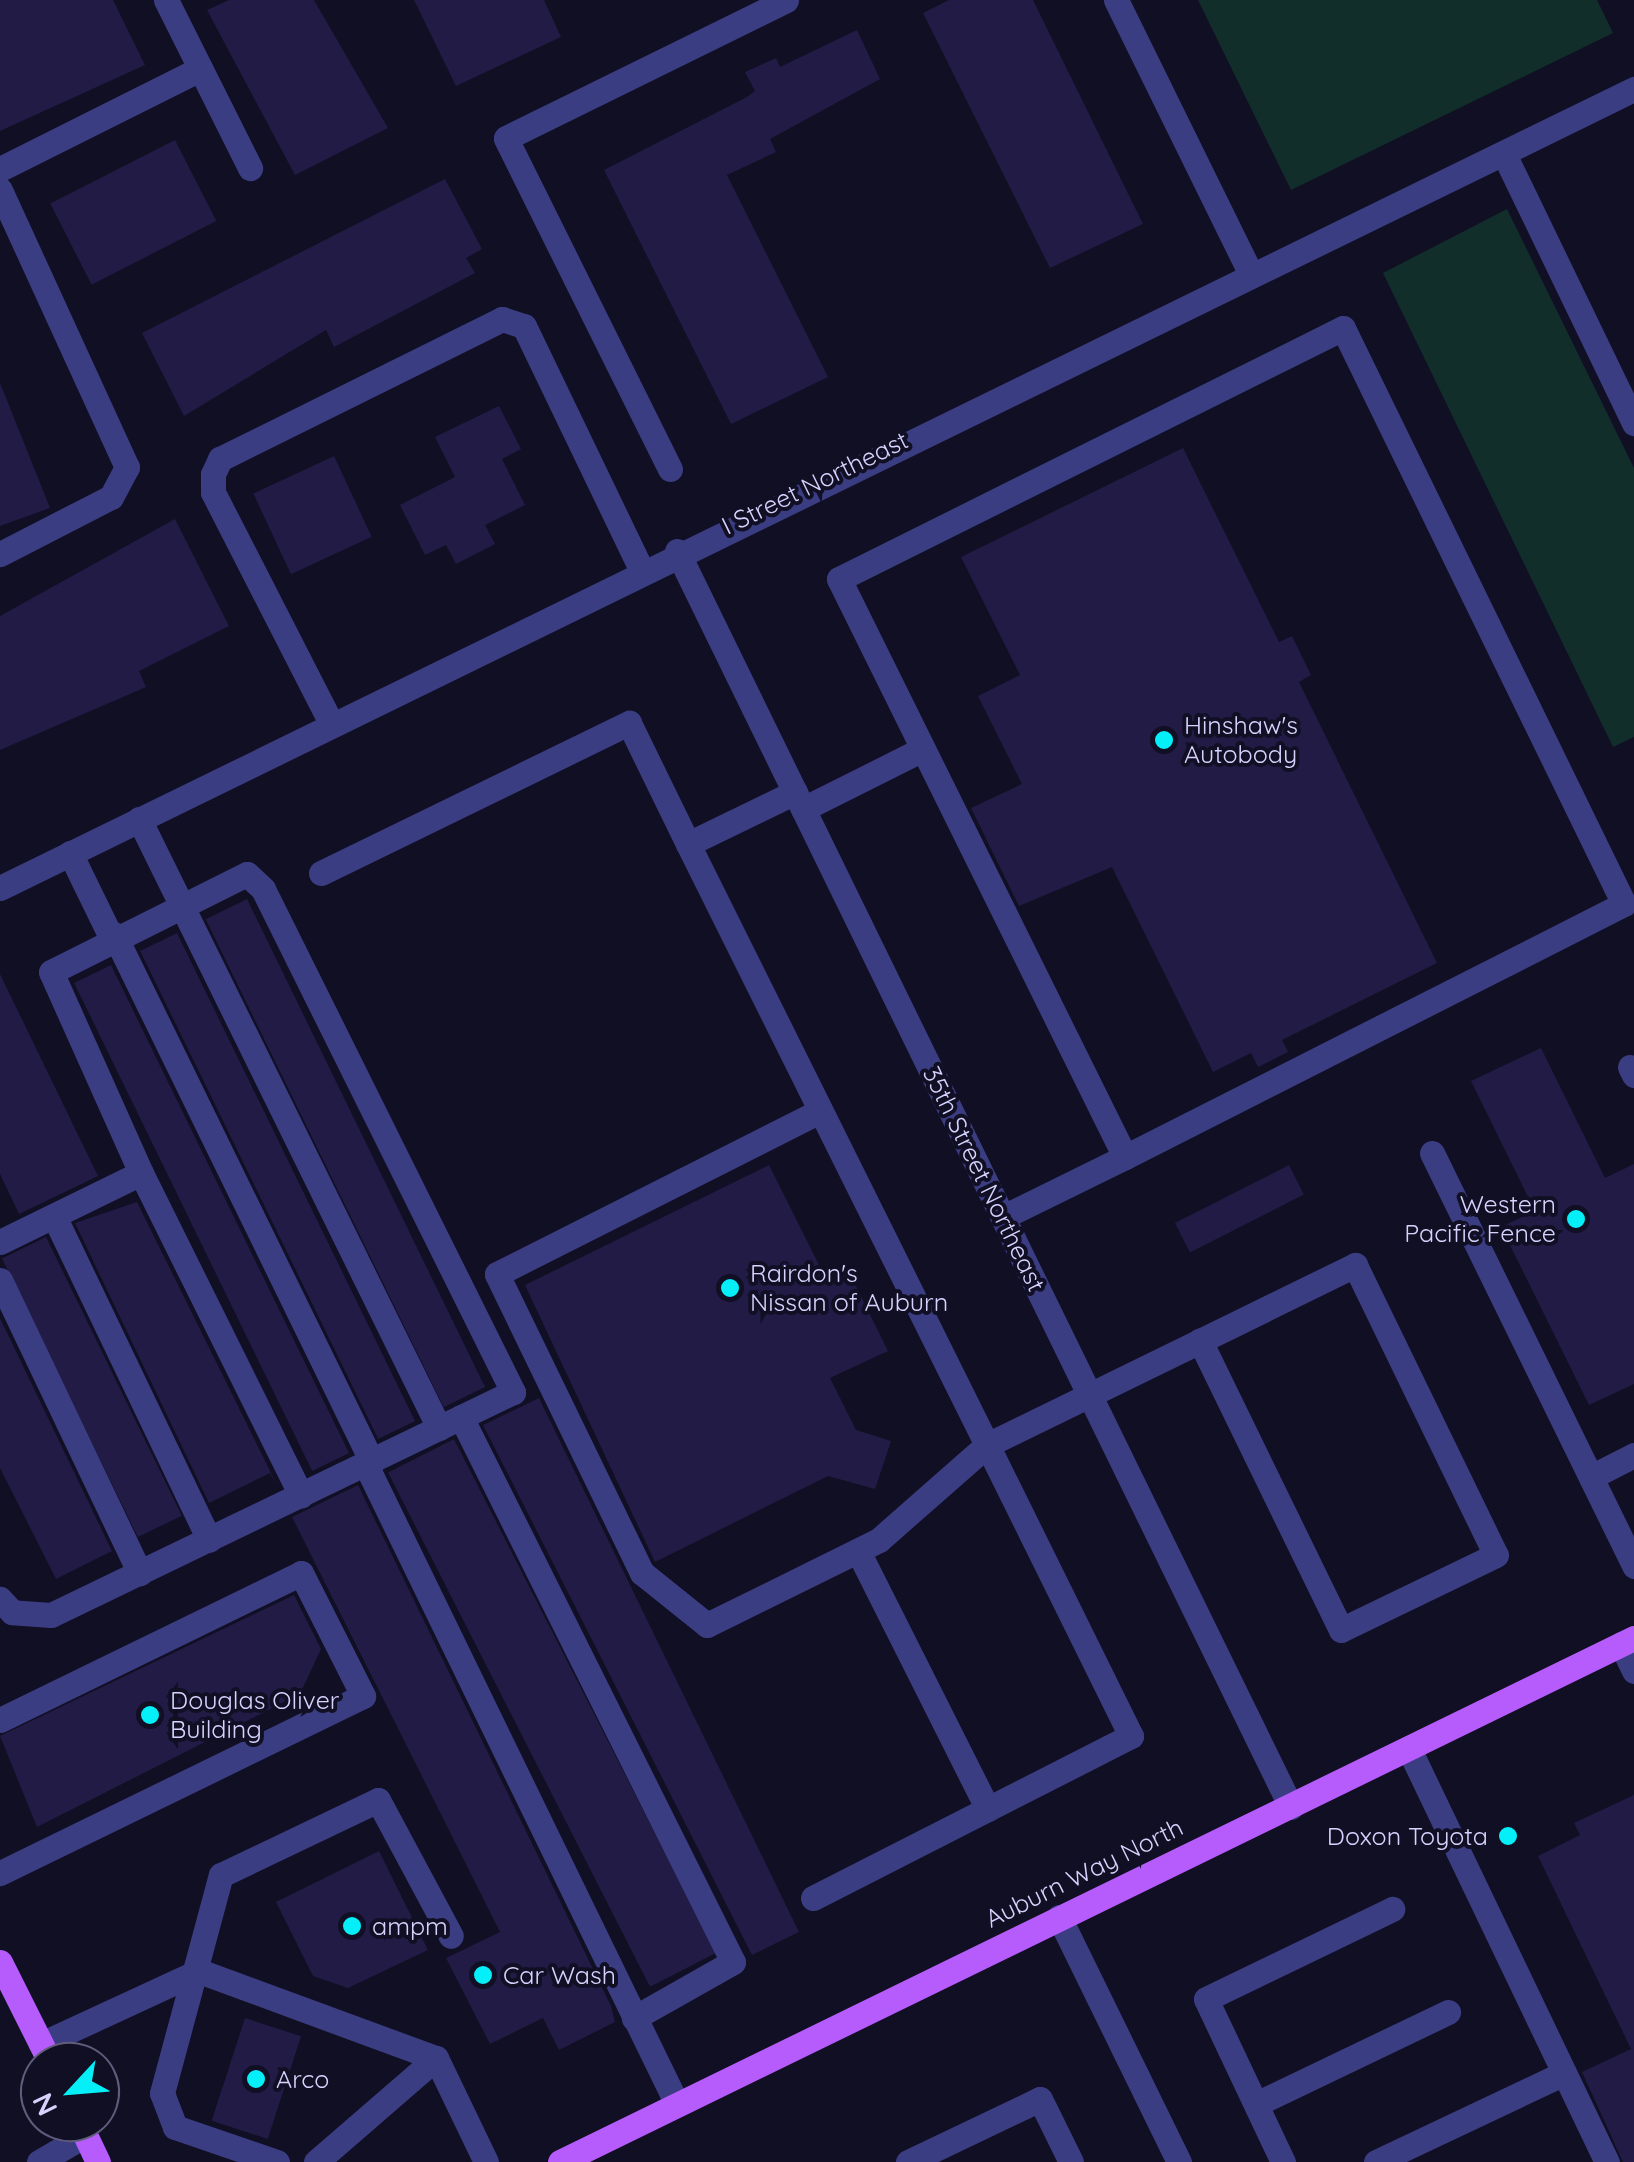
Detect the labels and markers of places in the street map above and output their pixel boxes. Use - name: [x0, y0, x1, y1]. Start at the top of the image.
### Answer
- place label: Hinshaw's Autobody: [1184, 711, 1298, 770]
- marker: Hinshaw's Autobody: [1153, 729, 1175, 751]
- place label: Western Pacific Fence: [1404, 1190, 1556, 1249]
- marker: Western Pacific Fence: [1565, 1208, 1587, 1230]
- place label: Rairdon's Nissan of Auburn: [750, 1259, 948, 1318]
- marker: Rairdon's Nissan of Auburn: [719, 1277, 741, 1299]
- place label: Douglas Oliver Building: [170, 1686, 339, 1745]
- marker: Douglas Oliver Building: [139, 1704, 161, 1726]
- place label: Doxon Toyota: [1327, 1821, 1488, 1851]
- marker: Doxon Toyota: [1497, 1825, 1519, 1847]
- place label: ampm: [372, 1911, 448, 1941]
- marker: ampm: [341, 1915, 363, 1937]
- place label: Car Wash: [503, 1960, 616, 1990]
- marker: Car Wash: [472, 1964, 494, 1986]
- place label: Arco: [276, 2064, 329, 2094]
- marker: Arco: [245, 2068, 267, 2090]

